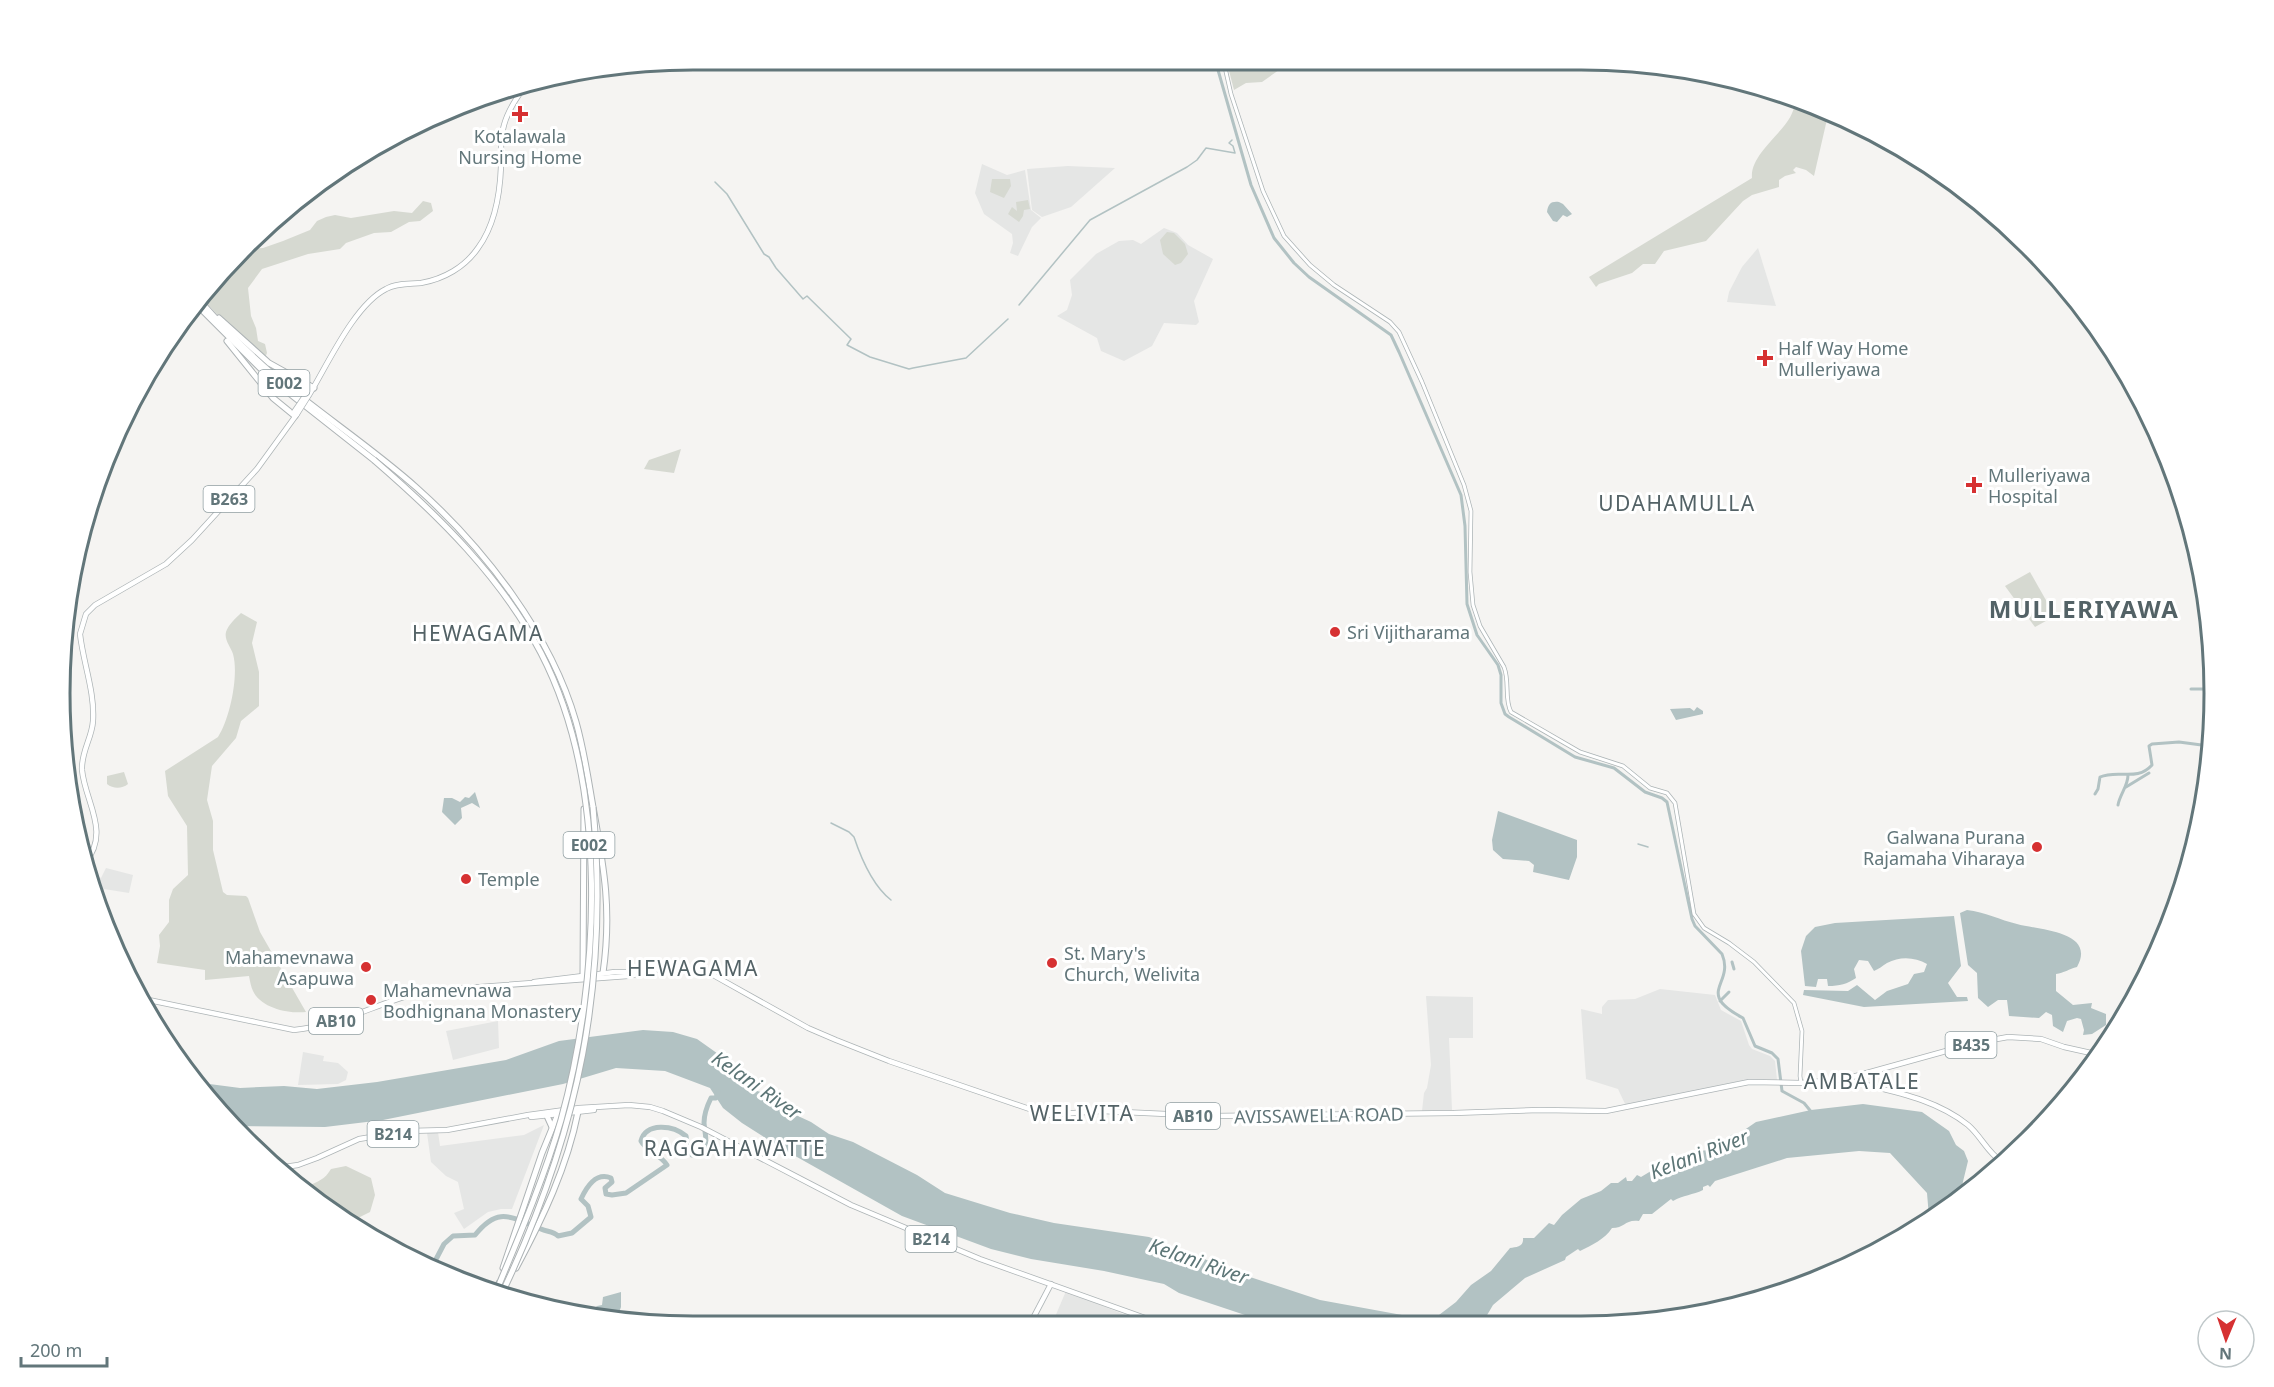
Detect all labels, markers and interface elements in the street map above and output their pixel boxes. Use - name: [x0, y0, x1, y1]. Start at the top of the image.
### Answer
- marker: Kotalawala Nursing Home: [511, 105, 529, 123]
- place label: Kotalawala Nursing Home: [458, 124, 582, 169]
- place label: Half Way Home Mulleriyawa: [1778, 336, 1909, 381]
- marker: Half Way Home Mulleriyawa: [1756, 349, 1774, 367]
- road number: E002: [258, 370, 310, 396]
- place label: Mulleriyawa Hospital: [1988, 463, 2091, 508]
- marker: Mulleriyawa Hospital: [1965, 476, 1983, 494]
- road number: B263: [204, 486, 254, 512]
- district label: UDAHAMULLA: [1598, 489, 1756, 517]
- district label: MULLERIYAWA: [1989, 592, 2179, 625]
- district label: HEWAGAMA: [412, 619, 544, 647]
- place label: Sri Vijitharama: [1347, 620, 1470, 644]
- marker: Sri Vijitharama: [1328, 625, 1342, 639]
- place label: Galwana Purana Rajamaha Viharaya: [1863, 825, 2025, 870]
- road number: E002: [564, 832, 614, 858]
- marker: Galwana Purana Rajamaha Viharaya: [2030, 840, 2044, 854]
- place label: Temple: [478, 867, 540, 891]
- marker: Temple: [459, 872, 473, 886]
- place label: St. Mary's Church, Welivita: [1064, 941, 1200, 986]
- place label: Mahamevnawa Asapuwa: [225, 945, 354, 990]
- district label: HEWAGAMA: [627, 954, 759, 982]
- marker: St. Mary's Church, Welivita: [1045, 956, 1059, 970]
- marker: Mahamevnawa Asapuwa: [359, 960, 373, 974]
- place label: Mahamevnawa Bodhignana Monastery: [383, 978, 582, 1023]
- marker: Mahamevnawa Bodhignana Monastery: [364, 993, 378, 1007]
- road number: AB10: [309, 1008, 363, 1034]
- road number: B435: [1946, 1032, 1996, 1058]
- water label: Kelani River: [707, 1044, 808, 1126]
- district label: AMBATALE: [1804, 1067, 1920, 1095]
- district label: WELIVITA: [1030, 1099, 1134, 1127]
- street label: AVISSAWELLA ROAD: [1234, 1102, 1404, 1128]
- road number: AB10: [1166, 1103, 1220, 1129]
- road number: B214: [368, 1121, 418, 1147]
- water label: Kelani River: [1646, 1122, 1753, 1185]
- district label: RAGGAHAWATTE: [644, 1134, 826, 1162]
- road number: B214: [906, 1226, 956, 1252]
- water label: Kelani River: [1146, 1231, 1253, 1291]
- north arrow: [2196, 1309, 2256, 1369]
- scale bar: [21, 1330, 106, 1368]
- text: 200 m: [30, 1338, 82, 1362]
- text: N: [2219, 1343, 2232, 1365]

